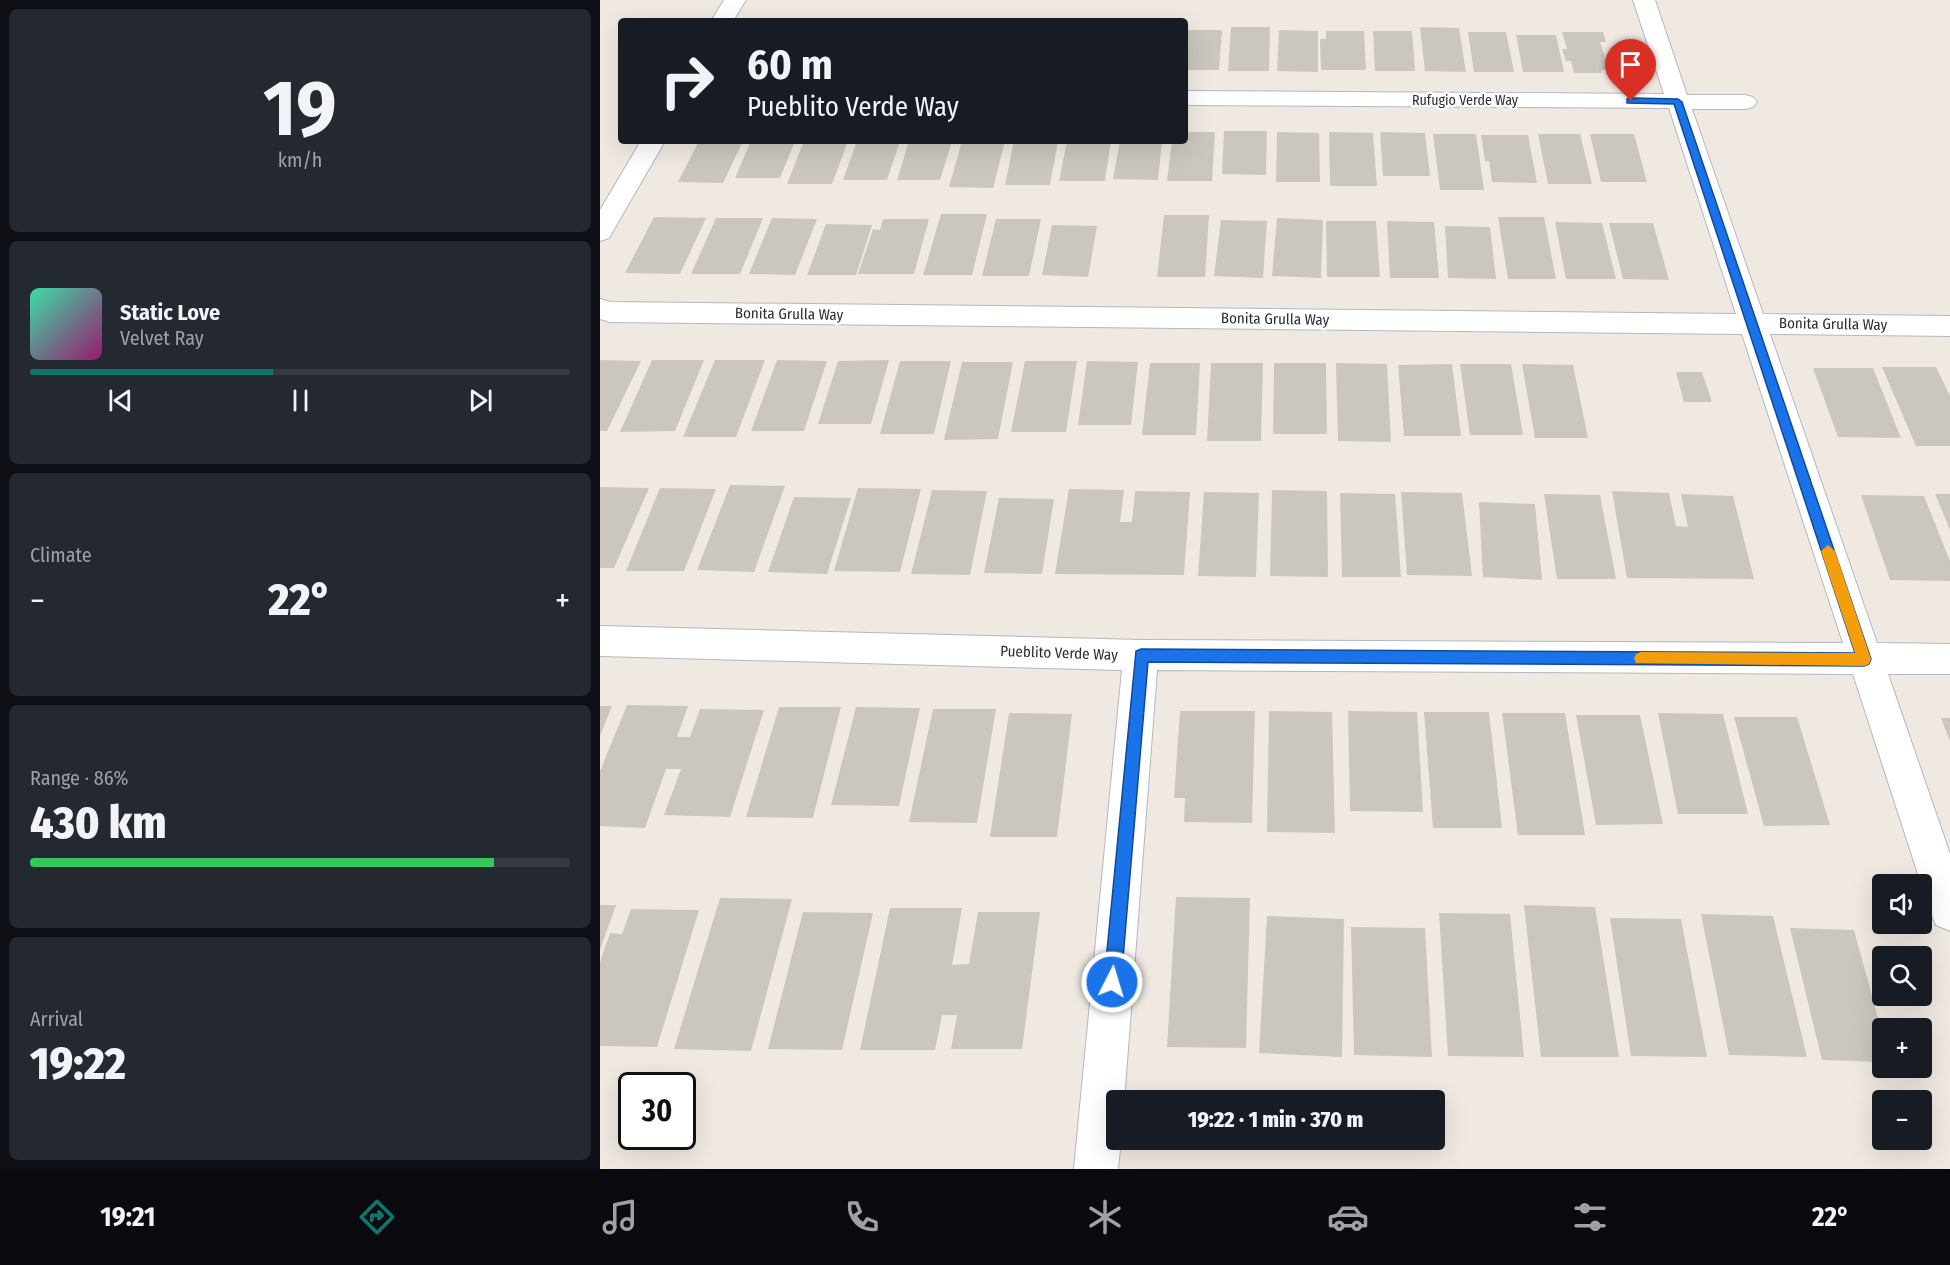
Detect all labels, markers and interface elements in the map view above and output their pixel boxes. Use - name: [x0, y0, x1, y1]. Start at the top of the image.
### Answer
- pin: [1605, 39, 1656, 101]
- text: 60 m: [747, 40, 833, 90]
- icon: right: [648, 42, 726, 120]
- icon: arrive: [1614, 48, 1647, 81]
- text: 19: [263, 62, 337, 156]
- text: Pueblito Verde Way: [747, 91, 959, 123]
- street label: Rufugio Verde Way: [1412, 92, 1519, 109]
- text: km/h: [278, 148, 322, 172]
- text: Static Love: [120, 299, 220, 326]
- street label: Bonita Grulla Way: [735, 304, 844, 324]
- street label: Bonita Grulla Way: [1221, 309, 1330, 329]
- street label: Bonita Grulla Way: [1779, 314, 1888, 334]
- text: Velvet Ray: [120, 326, 204, 350]
- icon: previous: [104, 384, 137, 417]
- icon: pause: [284, 384, 317, 417]
- icon: next: [464, 384, 497, 417]
- text: Climate: [30, 543, 92, 567]
- text: 22°: [268, 573, 332, 627]
- text: −: [30, 581, 45, 621]
- text: +: [555, 581, 570, 621]
- street label: Pueblito Verde Way: [1000, 642, 1118, 664]
- text: Range · 86%: [30, 766, 129, 790]
- text: 430 km: [30, 796, 166, 850]
- map controls: [1872, 874, 1932, 1150]
- button: sound: [1872, 874, 1932, 934]
- button: search: [1872, 946, 1932, 1006]
- position arrow: [1080, 950, 1144, 1014]
- text: Arrival: [30, 1007, 83, 1031]
- button: +: [1872, 1018, 1932, 1078]
- text: 19:22: [30, 1037, 126, 1091]
- speed limit sign: 30: [618, 1072, 696, 1150]
- button: −: [1872, 1090, 1932, 1150]
- text: 19:22 · 1 min · 370 m: [1188, 1106, 1363, 1133]
- icon: directions: [356, 1196, 398, 1238]
- icon: music: [599, 1196, 641, 1238]
- icon: phone: [841, 1196, 883, 1238]
- icon: climate: [1084, 1196, 1126, 1238]
- icon: car: [1327, 1196, 1369, 1238]
- icon: filters: [1569, 1196, 1611, 1238]
- text: 19:21: [100, 1201, 155, 1233]
- text: 22°: [1812, 1201, 1850, 1233]

